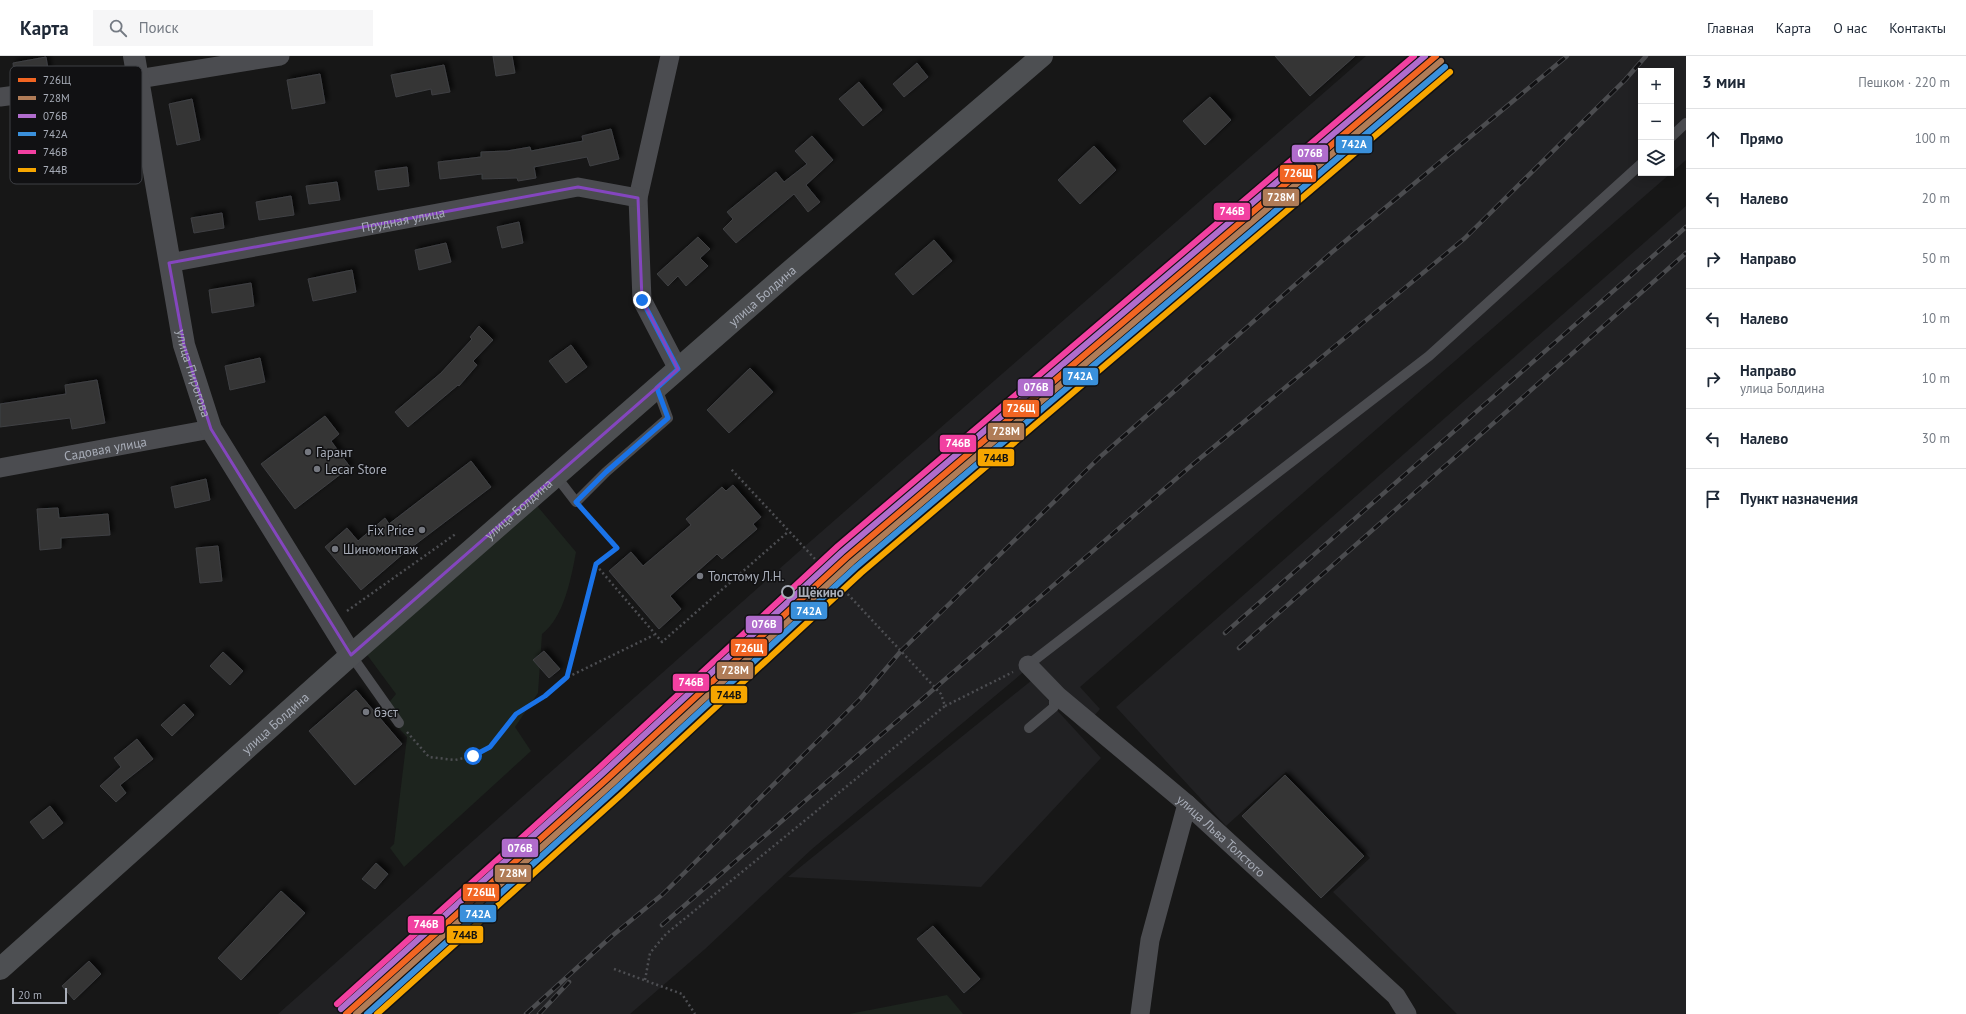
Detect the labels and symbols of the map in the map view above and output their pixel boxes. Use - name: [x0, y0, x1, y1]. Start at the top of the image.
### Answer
- legend: [10, 66, 142, 184]
- text: 726Щ: [43, 73, 71, 87]
- text: 728М: [43, 91, 70, 105]
- text: 076В: [43, 109, 67, 123]
- text: 742А: [43, 127, 68, 141]
- line badge: 742А: [1335, 135, 1373, 154]
- text: 742А: [1341, 137, 1367, 151]
- line badge: 076В: [1291, 144, 1329, 163]
- text: 746В: [43, 145, 67, 159]
- text: 076В: [1297, 146, 1323, 160]
- text: 744В: [43, 163, 67, 177]
- line badge: 726Щ: [1279, 164, 1317, 183]
- text: 726Щ: [1284, 166, 1312, 180]
- line badge: 728М: [1262, 188, 1300, 207]
- text: 728М: [1267, 190, 1295, 204]
- line badge: 746В: [1213, 202, 1251, 221]
- street label: Прудная улица: [360, 204, 446, 236]
- text: 746В: [1219, 204, 1245, 218]
- street label: улица Болдина: [725, 262, 800, 330]
- route end: [633, 291, 651, 309]
- street label: улица Пирогова: [172, 328, 215, 419]
- line badge: 742А: [1062, 367, 1099, 386]
- text: 742А: [1067, 369, 1093, 383]
- line badge: 076В: [1017, 378, 1054, 397]
- text: 076В: [1023, 380, 1049, 394]
- line badge: 726Щ: [1002, 399, 1040, 418]
- text: 726Щ: [1007, 401, 1035, 415]
- line badge: 728М: [987, 422, 1025, 441]
- text: 728М: [992, 424, 1020, 438]
- street label: Садовая улица: [63, 433, 148, 465]
- line badge: 746В: [939, 434, 977, 453]
- text: 746В: [945, 436, 971, 450]
- place label: Гарант: [316, 444, 353, 461]
- marker: Гарант: [303, 447, 313, 457]
- line badge: 744В: [977, 448, 1015, 467]
- text: 744В: [983, 451, 1009, 465]
- place label: Lecar Store: [325, 461, 387, 478]
- marker: Lecar Store: [312, 464, 322, 474]
- street label: улица Болдина: [481, 475, 556, 544]
- place label: Fix Price: [367, 522, 414, 539]
- marker: Fix Price: [417, 525, 427, 535]
- place label: Шиномонтаж: [343, 541, 418, 558]
- marker: Шиномонтаж: [330, 544, 340, 554]
- place label: Толстому Л.Н.: [708, 568, 785, 585]
- marker: Толстому Л.Н.: [695, 571, 705, 581]
- place label: Щёкино: [798, 584, 844, 601]
- marker: Щёкино: [781, 585, 795, 599]
- line badge: 742А: [790, 601, 828, 620]
- text: 742А: [796, 604, 822, 618]
- line badge: 076В: [745, 615, 783, 634]
- text: 076В: [751, 617, 777, 631]
- line badge: 726Щ: [730, 638, 768, 657]
- text: 726Щ: [735, 641, 763, 655]
- line badge: 728М: [716, 661, 754, 680]
- text: 728М: [721, 663, 749, 677]
- line badge: 746В: [672, 673, 710, 692]
- text: 746В: [678, 675, 704, 689]
- line badge: 744В: [710, 685, 748, 704]
- text: 744В: [716, 688, 742, 702]
- street label: улица Болдина: [238, 689, 313, 758]
- place label: бэст: [374, 704, 399, 721]
- marker: бэст: [361, 707, 371, 717]
- route start: [464, 747, 482, 765]
- street label: улица Льва Толстого: [1173, 791, 1269, 881]
- line badge: 076В: [501, 838, 539, 858]
- text: 076В: [507, 841, 533, 855]
- line badge: 728М: [494, 864, 532, 883]
- text: 728М: [499, 866, 527, 880]
- line badge: 726Щ: [462, 883, 500, 902]
- text: 726Щ: [467, 885, 495, 899]
- line badge: 742А: [459, 904, 497, 923]
- text: 742А: [465, 907, 491, 921]
- line badge: 746В: [407, 915, 445, 934]
- text: 746В: [413, 917, 439, 931]
- line badge: 744В: [446, 925, 484, 944]
- text: 744В: [452, 928, 478, 942]
- scale bar: [12, 986, 67, 1005]

